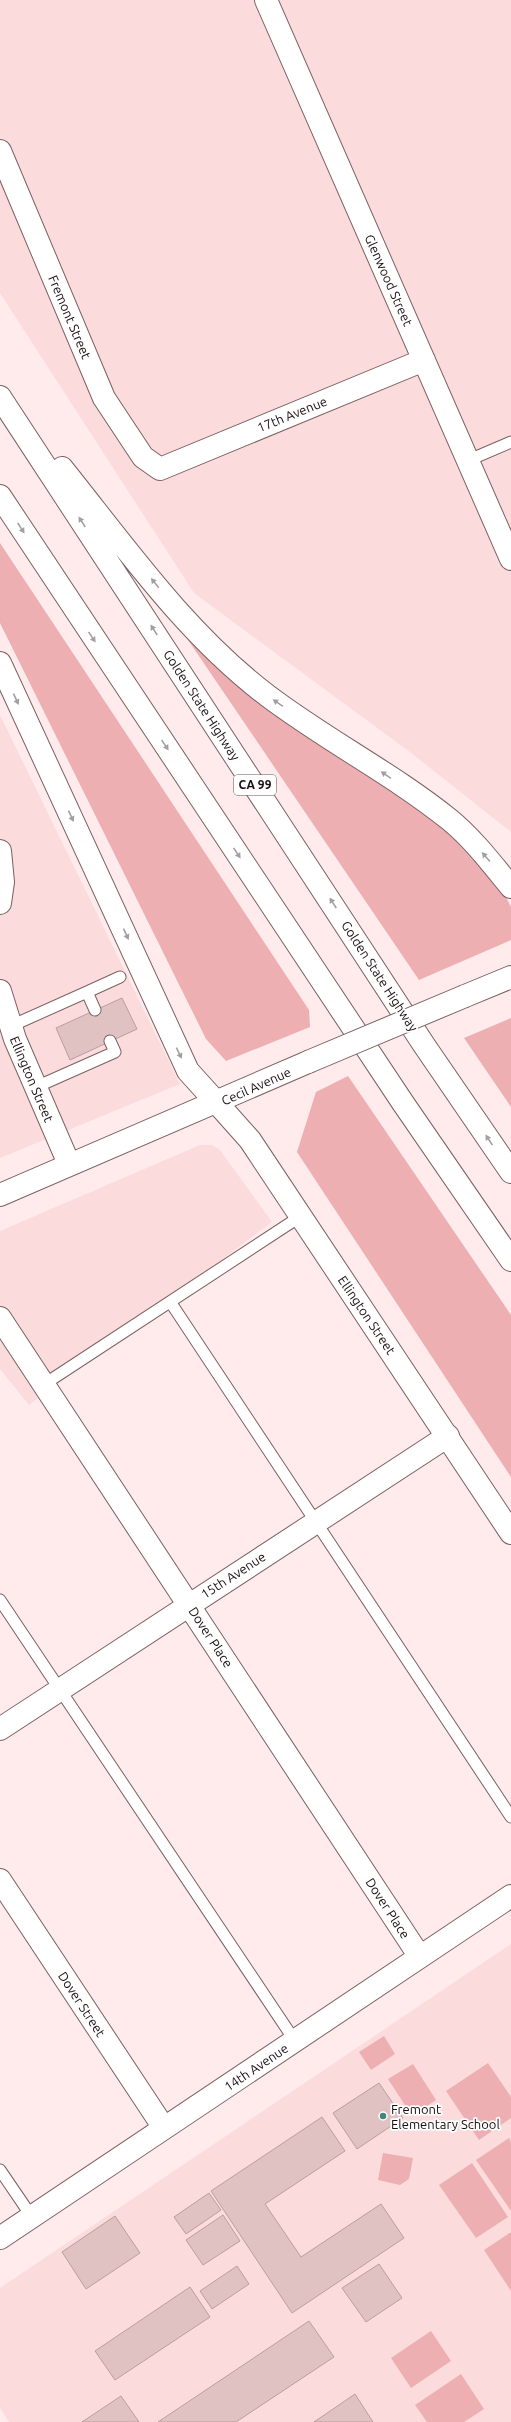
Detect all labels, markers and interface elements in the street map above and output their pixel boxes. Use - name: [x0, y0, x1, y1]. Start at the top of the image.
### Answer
- street label: Glenwood Street: [363, 232, 415, 328]
- street label: Fremont Street: [46, 273, 94, 361]
- street label: 17th Avenue: [255, 394, 329, 434]
- one-way arrow: [78, 517, 86, 527]
- one-way arrow: [17, 523, 25, 533]
- one-way arrow: [150, 578, 159, 589]
- one-way arrow: [150, 625, 157, 636]
- one-way arrow: [88, 632, 96, 642]
- street label: Golden State Highway: [161, 647, 243, 763]
- one-way arrow: [13, 693, 19, 704]
- one-way arrow: [272, 699, 283, 707]
- one-way arrow: [161, 739, 168, 751]
- one-way arrow: [380, 771, 391, 779]
- road number: CA 99: [234, 775, 276, 795]
- one-way arrow: [68, 811, 74, 822]
- one-way arrow: [233, 848, 241, 858]
- one-way arrow: [481, 852, 490, 862]
- one-way arrow: [329, 898, 337, 908]
- street label: Golden State Highway: [339, 918, 421, 1034]
- one-way arrow: [123, 929, 129, 940]
- street label: Ellington Street: [8, 1034, 56, 1124]
- one-way arrow: [176, 1047, 182, 1058]
- street label: Cecil Avenue: [219, 1064, 293, 1108]
- one-way arrow: [485, 1135, 493, 1145]
- street label: Ellington Street: [336, 1273, 398, 1357]
- street label: 15th Avenue: [198, 1549, 268, 1601]
- street label: Dover Place: [186, 1604, 236, 1670]
- street label: Dover Place: [363, 1875, 413, 1941]
- street label: Dover Street: [56, 1969, 108, 2039]
- street label: 14th Avenue: [221, 2041, 291, 2093]
- place label: Fremont Elementary School: [391, 2102, 500, 2131]
- marker: Fremont Elementary School: [378, 2111, 388, 2121]

